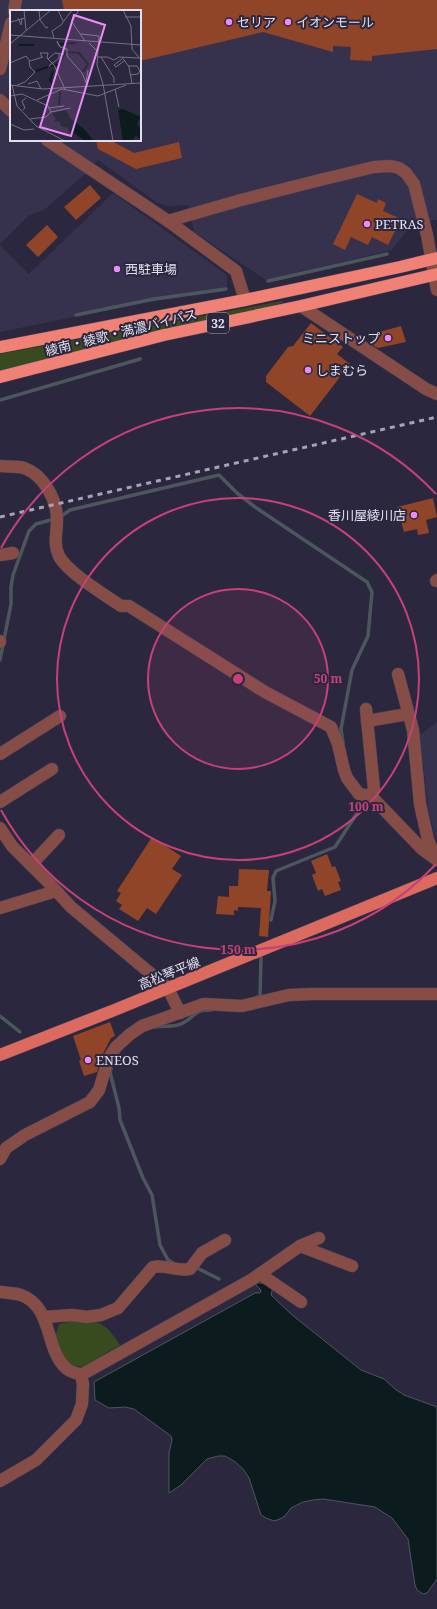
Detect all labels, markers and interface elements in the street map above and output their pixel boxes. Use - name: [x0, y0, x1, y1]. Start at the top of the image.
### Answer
- inset map: [10, 10, 141, 141]
- place label: セリア: [237, 13, 276, 31]
- place label: イオンモール: [296, 13, 374, 31]
- marker: セリア: [224, 17, 234, 27]
- marker: イオンモール: [283, 17, 293, 27]
- place label: PETRAS: [375, 215, 424, 233]
- marker: PETRAS: [362, 219, 372, 229]
- place label: 西駐車場: [125, 260, 177, 278]
- marker: 西駐車場: [112, 264, 122, 274]
- street label: 綾南・綾歌・満濃バイパス: [43, 304, 199, 360]
- road number: 32: [207, 313, 229, 333]
- place label: ミニストップ: [302, 329, 380, 347]
- marker: ミニストップ: [383, 333, 393, 343]
- place label: しまむら: [316, 361, 368, 379]
- marker: しまむら: [303, 365, 313, 375]
- place label: 香川屋綾川店: [328, 506, 406, 524]
- marker: 香川屋綾川店: [409, 510, 419, 520]
- text: 50 m: [314, 670, 342, 687]
- centre of rings: [231, 672, 245, 686]
- text: 100 m: [348, 798, 384, 815]
- text: 150 m: [220, 941, 256, 958]
- street label: 高松琴平線: [135, 952, 203, 994]
- place label: ENEOS: [96, 1051, 139, 1069]
- marker: ENEOS: [83, 1055, 93, 1065]

